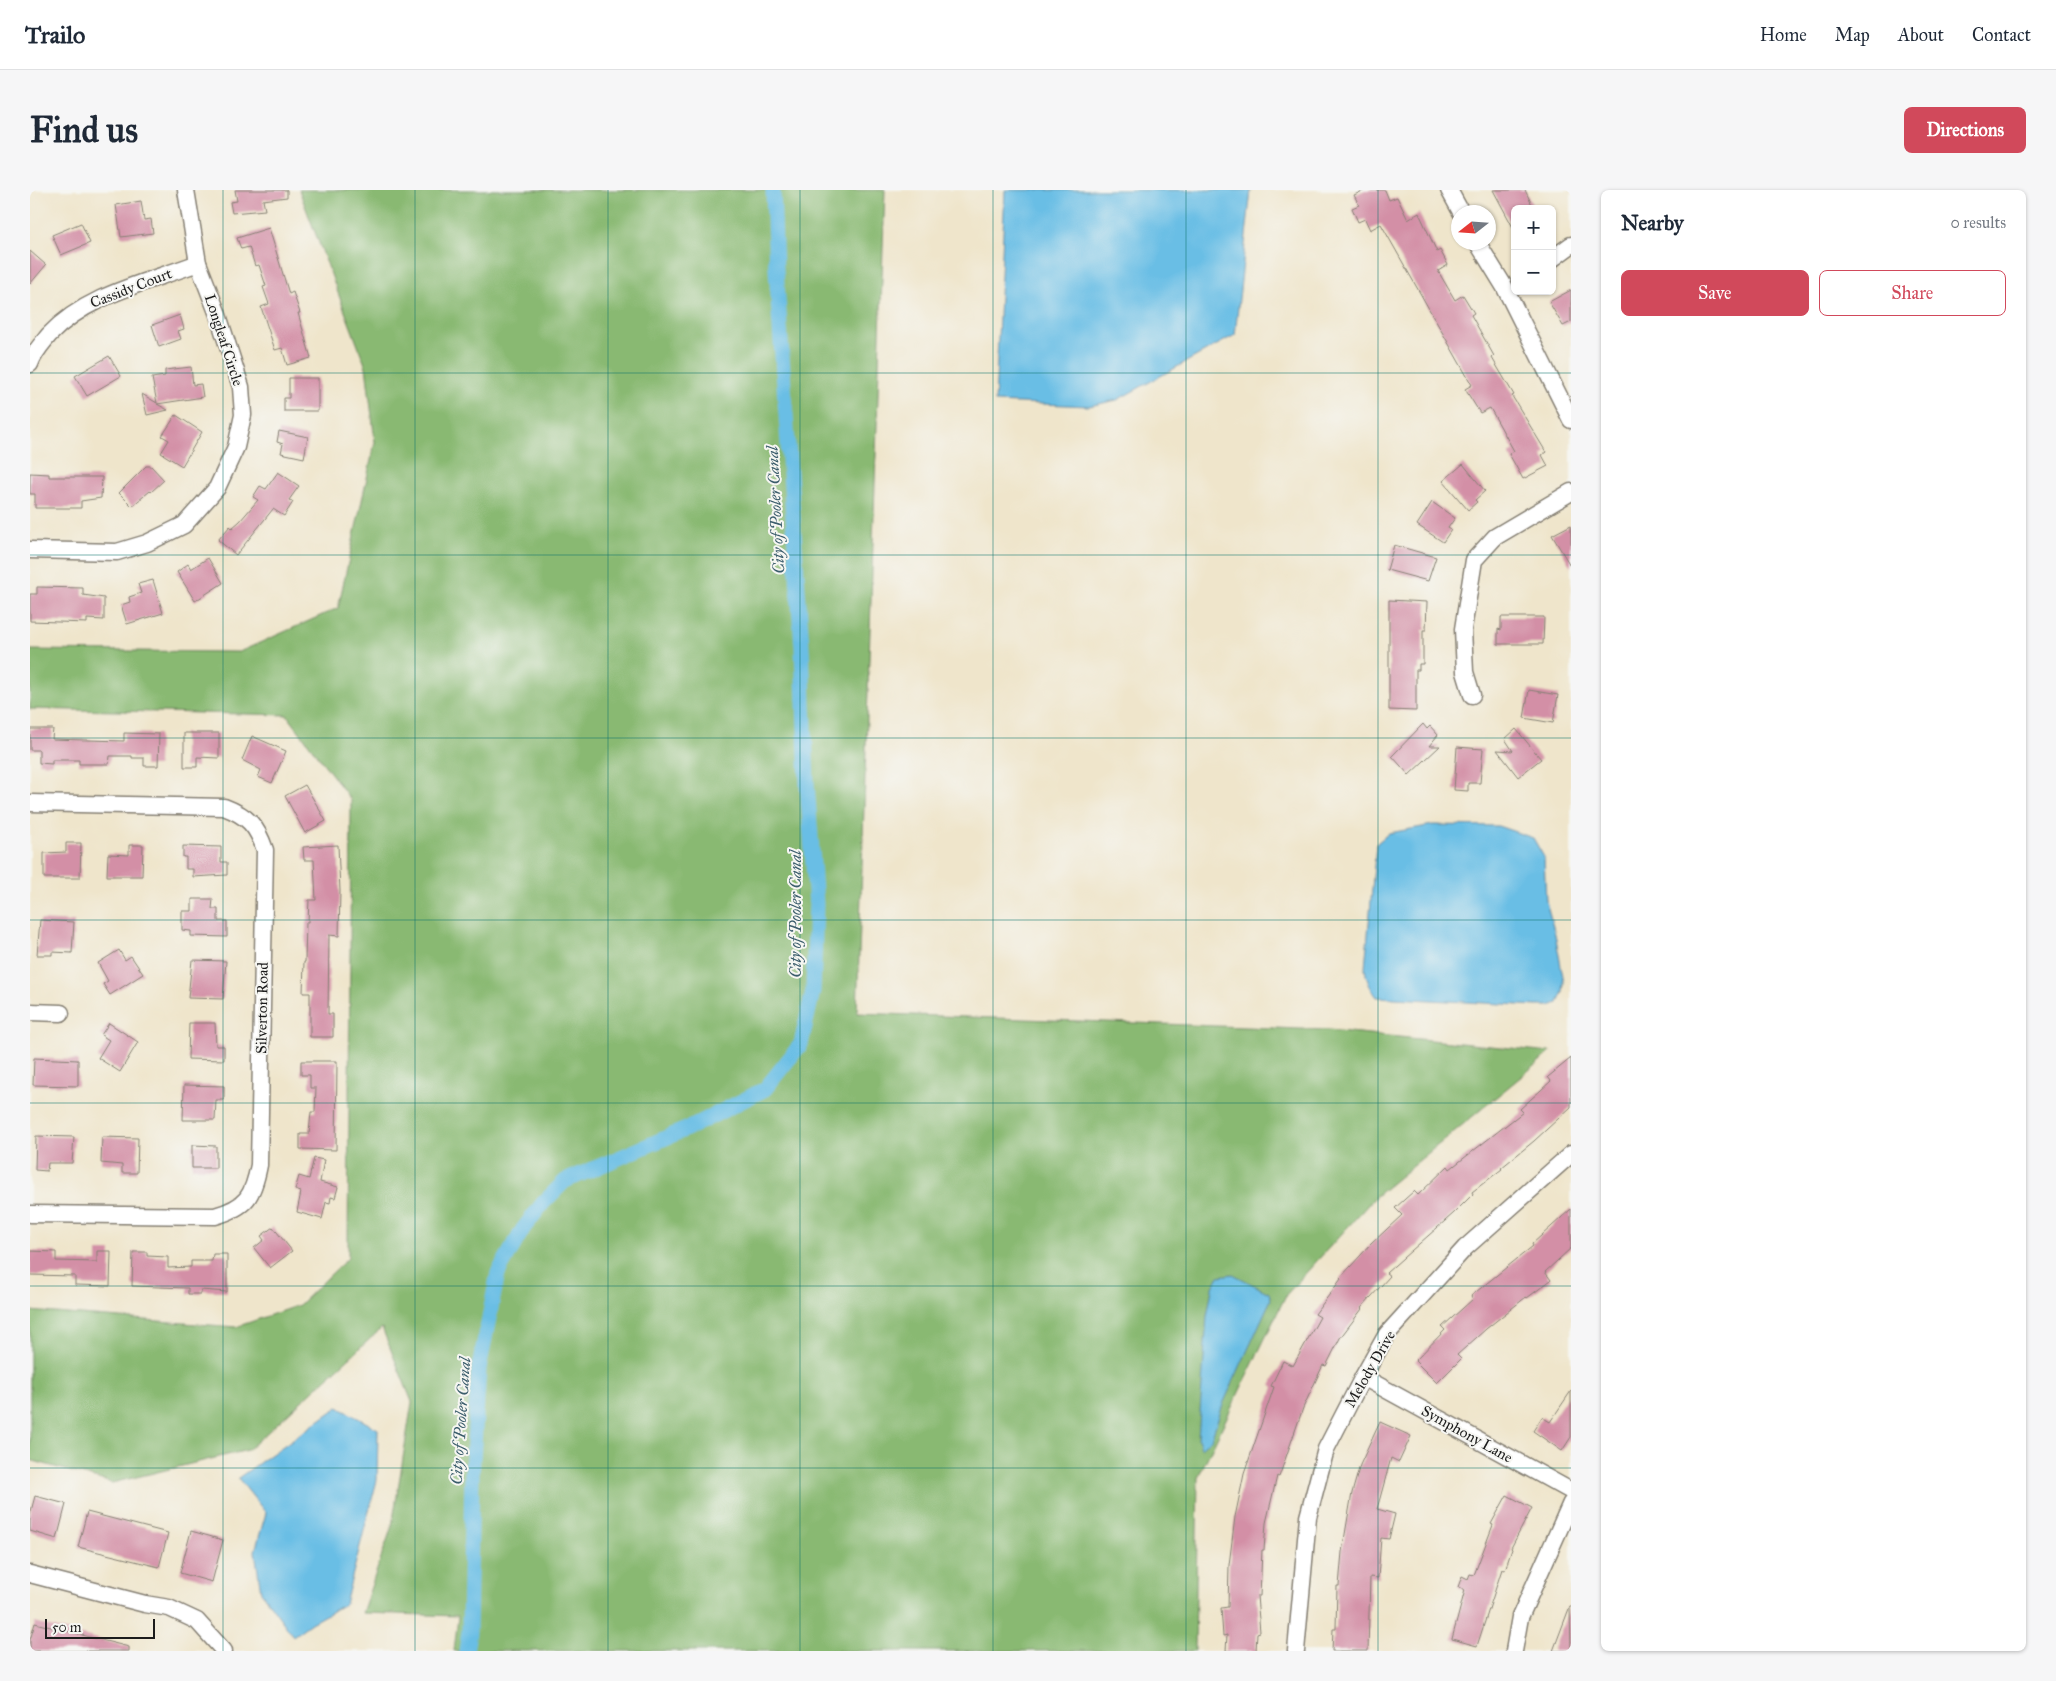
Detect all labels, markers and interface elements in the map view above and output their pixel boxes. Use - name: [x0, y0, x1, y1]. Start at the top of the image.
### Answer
- text: Trailo: [25, 20, 85, 50]
- text: Home: [1760, 24, 1807, 46]
- text: Map: [1835, 24, 1870, 46]
- text: About: [1898, 24, 1944, 46]
- text: Contact: [1972, 24, 2031, 46]
- button: Directions: [1904, 107, 2026, 153]
- text: Find us: [30, 109, 138, 152]
- north arrow: [1451, 205, 1496, 250]
- map controls: [1511, 205, 1556, 295]
- button: +: [1511, 205, 1556, 250]
- text: Nearby: [1621, 210, 1684, 236]
- text: 0 results: [1951, 213, 2006, 232]
- button: −: [1511, 250, 1556, 295]
- street label: Cassidy Court: [88, 264, 175, 312]
- button: Save: [1621, 270, 1809, 316]
- button: Share: [1819, 270, 2006, 316]
- street label: Longleaf Circle: [201, 292, 247, 388]
- water label: City of Pooler Canal: [763, 444, 788, 574]
- water label: City of Pooler Canal: [786, 848, 805, 978]
- street label: Silverton Road: [252, 961, 272, 1054]
- street label: Melody Drive: [1341, 1327, 1399, 1411]
- water label: City of Pooler Canal: [447, 1355, 475, 1485]
- street label: Symphony Lane: [1418, 1402, 1516, 1466]
- scale bar: [45, 1616, 155, 1639]
- text: 50 m: [52, 1619, 81, 1636]

